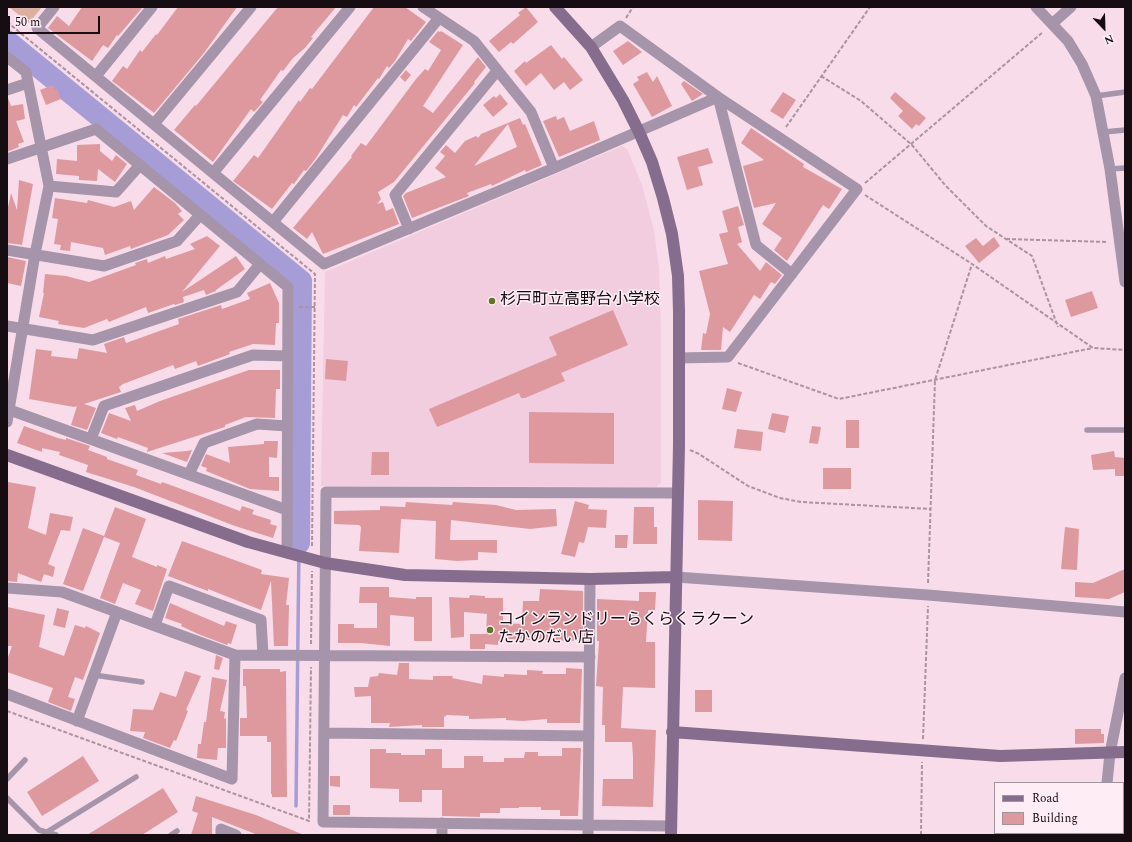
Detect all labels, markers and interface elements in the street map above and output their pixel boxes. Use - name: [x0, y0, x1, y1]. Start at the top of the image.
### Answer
- scale bar: [10, 8, 102, 34]
- north arrow: [1084, 8, 1124, 48]
- text: 50 m: [15, 13, 40, 32]
- text: N: [1101, 30, 1116, 49]
- place label: 杉戸町立高野台小学校: [500, 291, 660, 311]
- marker: 杉戸町立高野台小学校: [487, 296, 497, 306]
- place label: コインランドリーらくらくラクーン たかのだい店: [498, 611, 754, 649]
- marker: コインランドリーらくらくラクーン たかのだい店: [485, 625, 495, 635]
- legend: [994, 782, 1124, 834]
- text: Road: [1032, 789, 1059, 808]
- text: Building: [1032, 809, 1078, 828]

